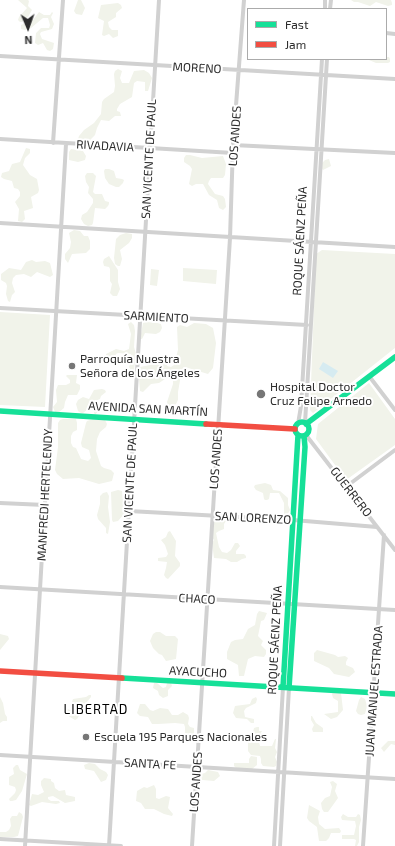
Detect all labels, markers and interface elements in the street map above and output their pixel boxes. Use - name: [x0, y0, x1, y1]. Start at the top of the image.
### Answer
- north arrow: [8, 8, 48, 48]
- legend: [247, 8, 387, 60]
- text: Fast: [285, 17, 308, 31]
- text: N: [24, 34, 33, 47]
- text: Jam: [285, 37, 306, 51]
- street label: MORENO: [172, 60, 222, 76]
- street label: SAN VICENTE DE PAUL: [139, 99, 159, 219]
- street label: LOS ANDES: [226, 105, 244, 167]
- street label: RIVADAVIA: [76, 137, 134, 155]
- street label: ROQUE SÁENZ PEÑA: [290, 186, 310, 296]
- street label: SARMIENTO: [123, 308, 189, 326]
- place label: Parroquía Nuestra Señora de los Ángeles: [80, 352, 200, 380]
- marker: Parroquía Nuestra Señora de los Ángeles: [67, 361, 77, 371]
- place label: Hospital Doctor Cruz Felipe Arnedo: [270, 380, 372, 408]
- marker: Hospital Doctor Cruz Felipe Arnedo: [255, 388, 267, 400]
- street label: AVENIDA SAN MARTÍN: [88, 399, 208, 419]
- street label: SAN VICENTE DE PAUL: [120, 423, 140, 543]
- street label: MANFREDI HERTELENDY: [34, 428, 56, 562]
- street label: LOS ANDES: [207, 428, 225, 490]
- street label: GUERRERO: [327, 464, 375, 520]
- street label: SAN LORENZO: [214, 509, 292, 527]
- street label: ROQUE SÁENZ PEÑA: [265, 585, 285, 695]
- street label: CHACO: [178, 591, 216, 607]
- street label: JUAN MANUEL ESTRADA: [362, 625, 386, 757]
- street label: AYACUCHO: [169, 663, 227, 681]
- district label: LIBERTAD: [64, 702, 128, 718]
- place label: Escuela 195 Parques Nacionales: [94, 730, 267, 744]
- marker: Escuela 195 Parques Nacionales: [81, 732, 91, 742]
- street label: LOS ANDES: [187, 751, 205, 813]
- street label: SANTA FE: [124, 755, 176, 773]

